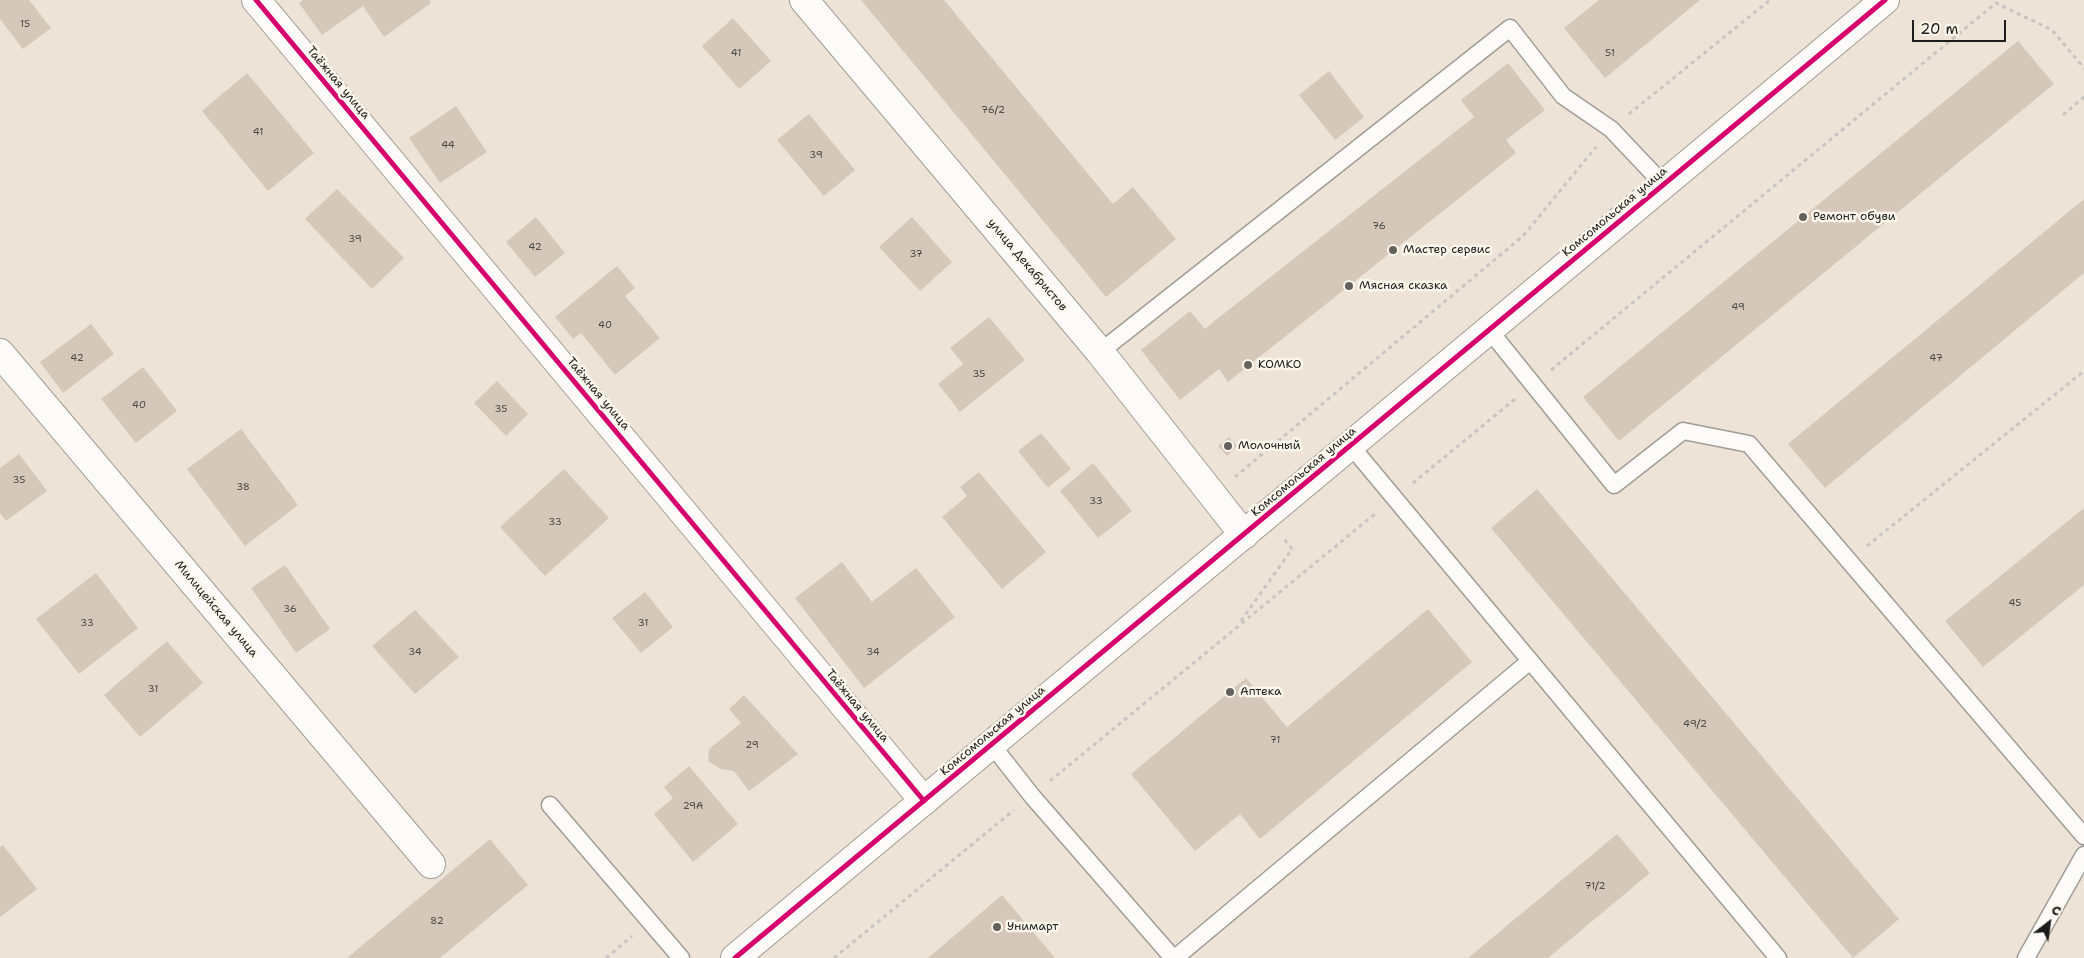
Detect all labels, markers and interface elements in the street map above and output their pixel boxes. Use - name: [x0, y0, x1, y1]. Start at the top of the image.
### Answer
- scale bar: [1914, 10, 2008, 42]
- house number: 15: [20, 18, 30, 30]
- text: 20 m: [1920, 19, 1959, 39]
- street label: Таёжная улица: [303, 44, 373, 122]
- house number: 41: [731, 47, 741, 59]
- house number: 51: [1605, 47, 1615, 59]
- house number: 76/2: [981, 104, 1005, 116]
- house number: 41: [253, 126, 263, 138]
- house number: 44: [441, 139, 455, 151]
- house number: 39: [809, 149, 823, 161]
- street label: Комсомольская улица: [1560, 164, 1670, 260]
- place label: Ремонт обуви: [1813, 210, 1896, 224]
- marker: Ремонт обуви: [1797, 211, 1809, 223]
- street label: улица Декабристов: [984, 216, 1070, 314]
- house number: 76: [1372, 220, 1386, 232]
- house number: 39: [348, 233, 362, 245]
- house number: 42: [528, 241, 542, 253]
- place label: Мастер сервис: [1403, 243, 1491, 257]
- marker: Мастер сервис: [1387, 244, 1399, 256]
- house number: 37: [909, 248, 923, 260]
- place label: Мясная сказка: [1359, 279, 1448, 293]
- marker: Мясная сказка: [1343, 280, 1355, 292]
- house number: 49: [1731, 301, 1745, 313]
- house number: 40: [598, 319, 612, 331]
- house number: 42: [70, 352, 84, 364]
- house number: 47: [1929, 352, 1943, 364]
- street label: Таёжная улица: [563, 355, 633, 433]
- place label: КОМКО: [1258, 358, 1301, 372]
- marker: КОМКО: [1242, 359, 1254, 371]
- house number: 35: [973, 368, 985, 380]
- house number: 40: [132, 399, 146, 411]
- house number: 35: [495, 403, 507, 415]
- street label: Комсомольская улица: [1249, 424, 1359, 520]
- place label: Молочный: [1238, 439, 1301, 453]
- marker: Молочный: [1222, 440, 1234, 452]
- house number: 35: [13, 474, 25, 486]
- house number: 38: [236, 481, 250, 493]
- house number: 33: [1089, 495, 1103, 507]
- house number: 33: [548, 516, 562, 528]
- street label: Милицейская улица: [171, 558, 261, 660]
- house number: 45: [2009, 597, 2021, 609]
- house number: 36: [283, 603, 297, 615]
- house number: 33: [80, 617, 94, 629]
- house number: 31: [638, 617, 648, 629]
- house number: 34: [408, 646, 422, 658]
- house number: 34: [866, 646, 880, 658]
- street label: Таёжная улица: [822, 667, 892, 745]
- house number: 31: [148, 683, 158, 695]
- street label: Комсомольская улица: [938, 683, 1048, 779]
- place label: Аптека: [1240, 685, 1281, 699]
- marker: Аптека: [1224, 686, 1236, 698]
- house number: 49/2: [1683, 718, 1707, 730]
- house number: 71: [1270, 734, 1280, 746]
- house number: 29: [745, 739, 759, 751]
- house number: 29А: [683, 800, 703, 812]
- house number: 71/2: [1585, 880, 1605, 892]
- north arrow: [2024, 898, 2074, 948]
- text: С: [2048, 900, 2065, 920]
- house number: 82: [430, 915, 444, 927]
- place label: Унимарт: [1007, 920, 1058, 934]
- marker: Унимарт: [991, 921, 1003, 933]

